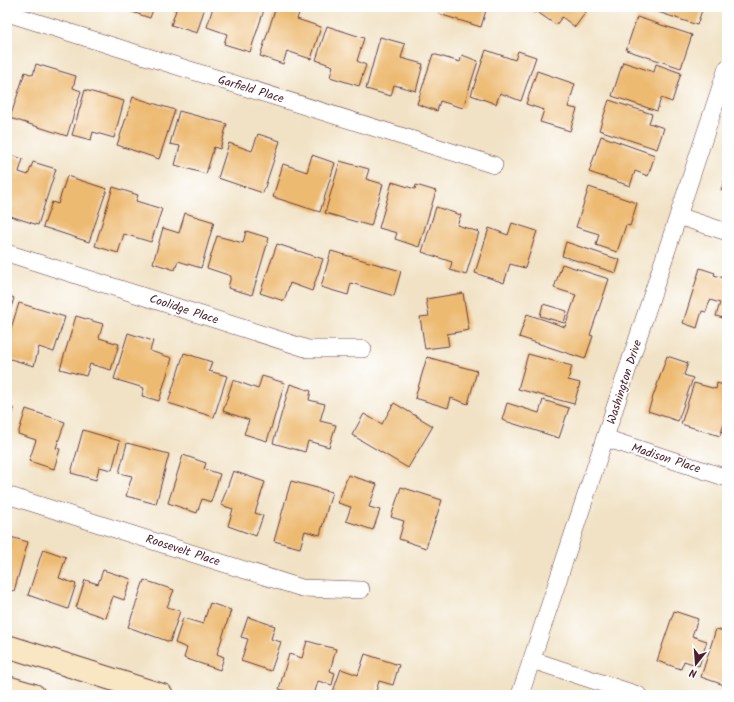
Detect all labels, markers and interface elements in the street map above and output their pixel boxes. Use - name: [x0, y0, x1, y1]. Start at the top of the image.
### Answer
- street label: Garfield Place: [215, 70, 287, 109]
- street label: Coolidge Place: [147, 289, 221, 330]
- street label: Washington Drive: [602, 337, 647, 427]
- street label: Madison Place: [629, 438, 703, 479]
- street label: Roosevelt Place: [143, 530, 223, 572]
- north arrow: [676, 644, 716, 684]
- text: N: [687, 663, 699, 682]

